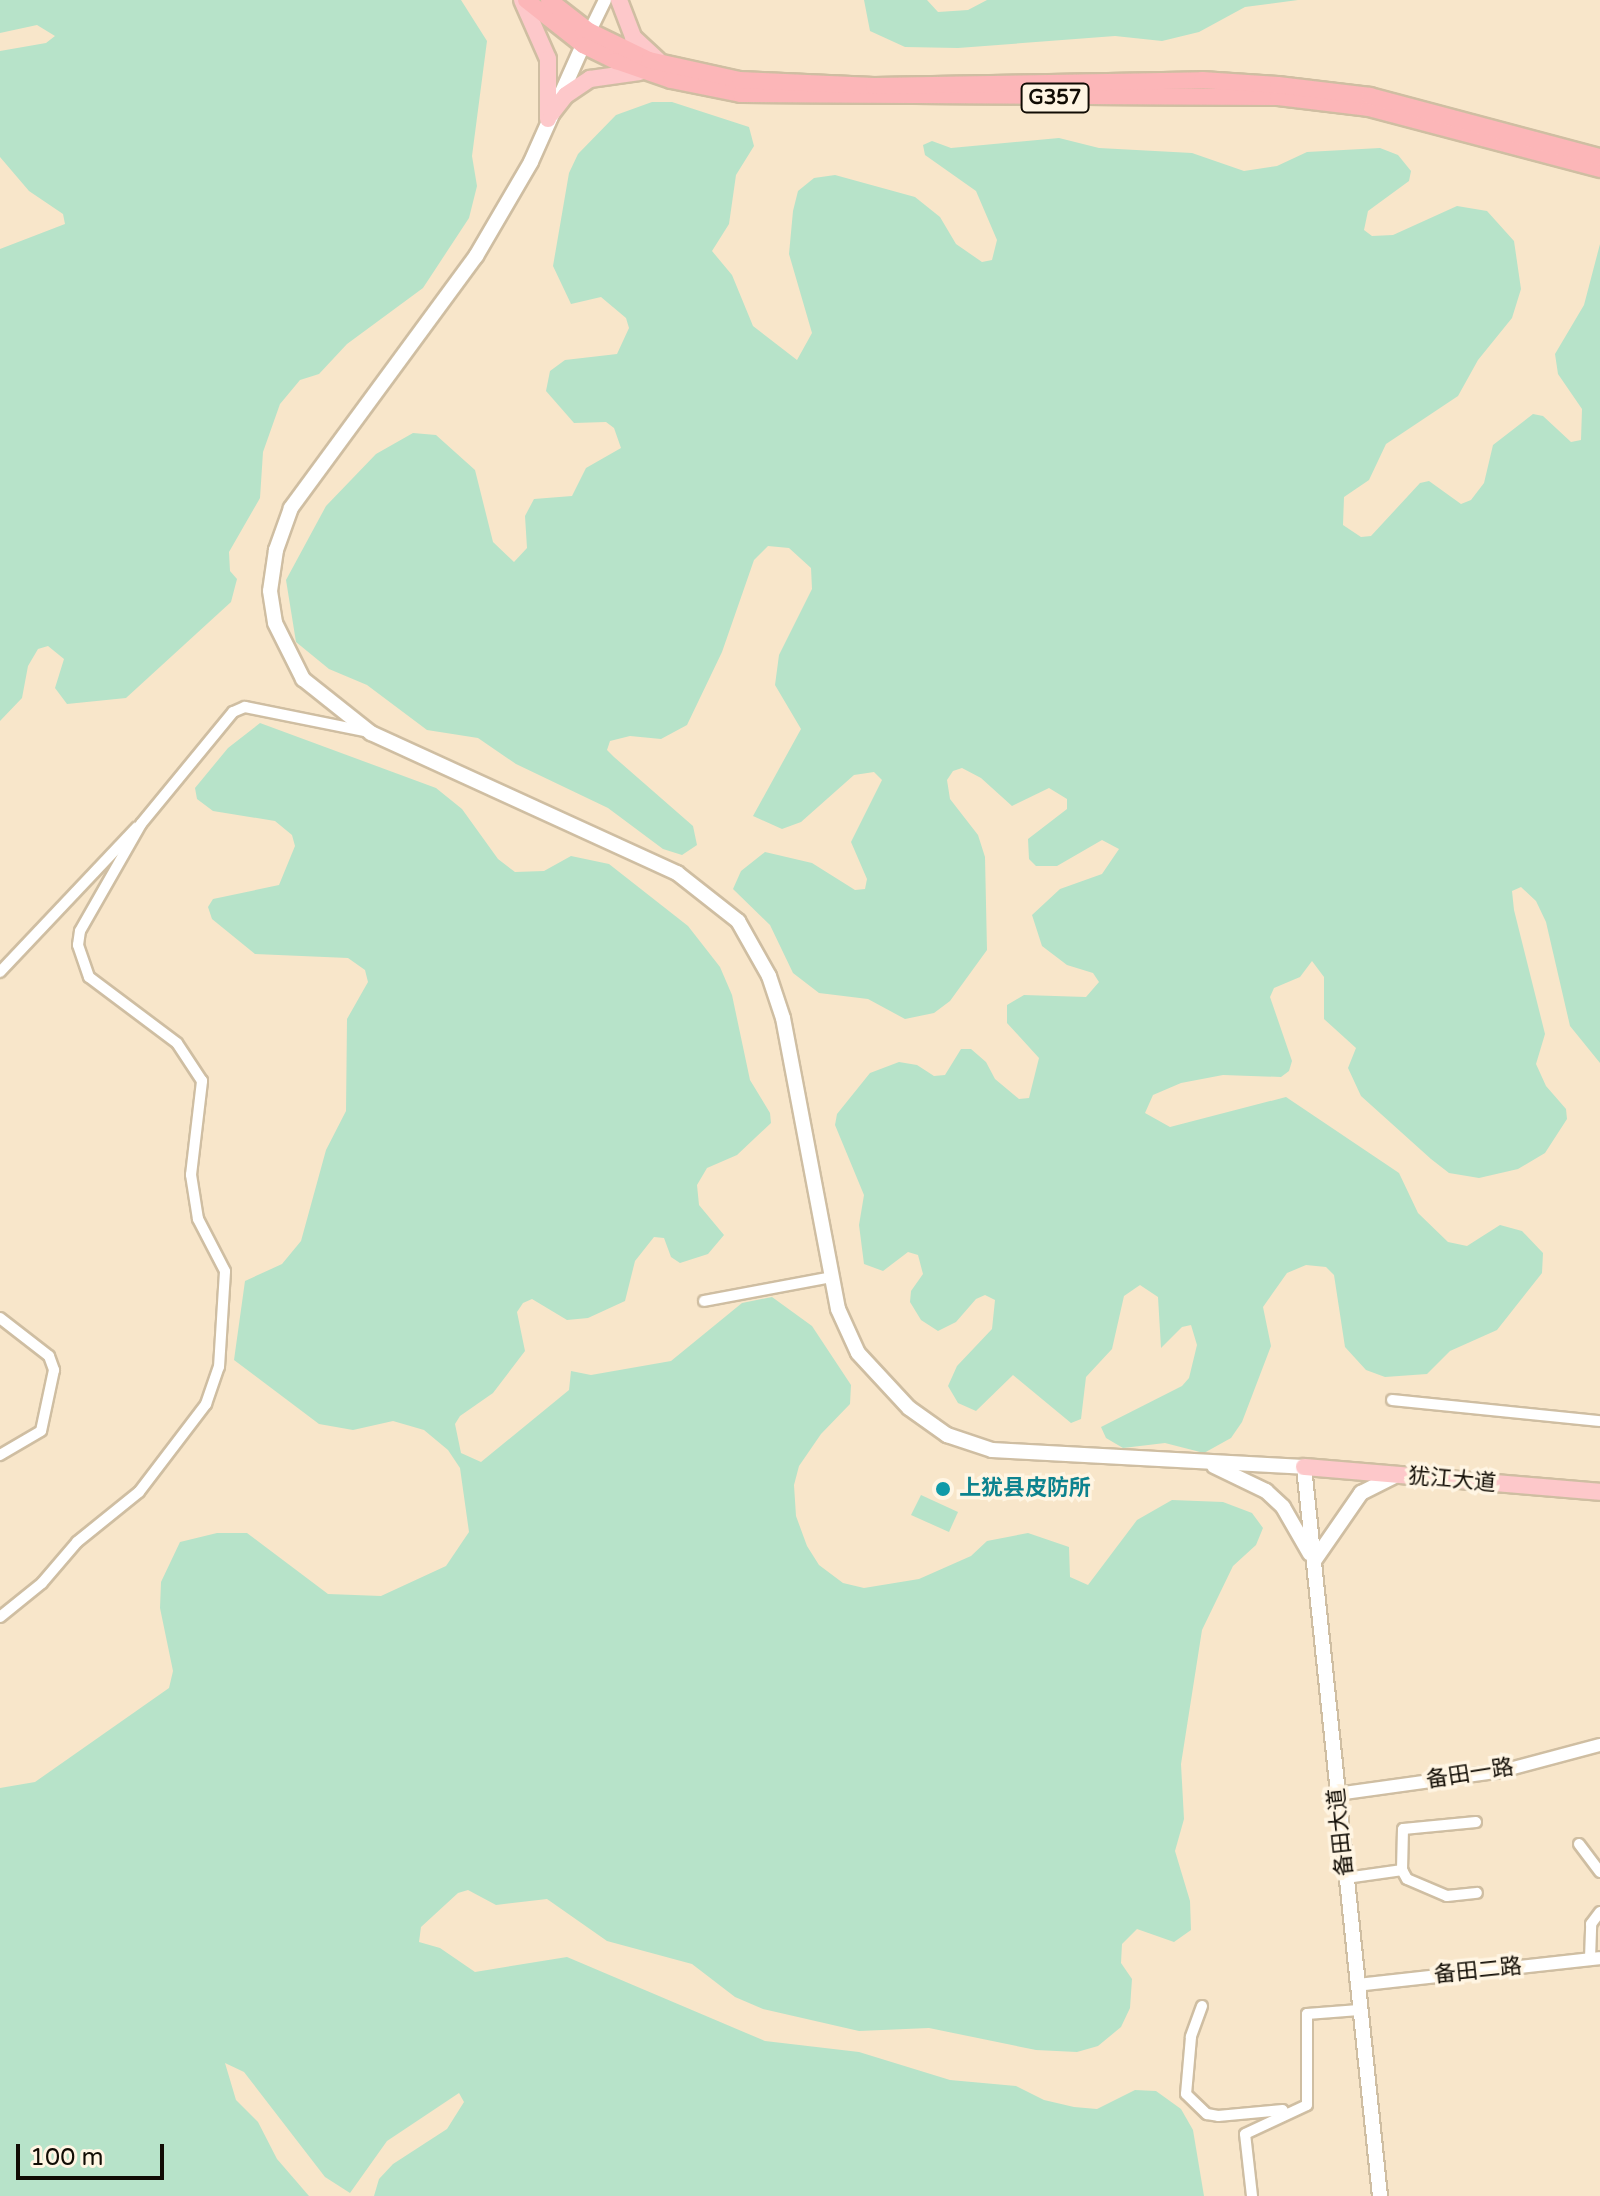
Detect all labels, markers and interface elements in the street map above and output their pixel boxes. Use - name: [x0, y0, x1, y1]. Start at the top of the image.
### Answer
- road number: G357: [1019, 82, 1091, 114]
- street label: 犹江大道: [1407, 1463, 1497, 1497]
- place label: 上犹县皮防所: [959, 1476, 1091, 1502]
- marker: 上犹县皮防所: [934, 1480, 952, 1498]
- street label: 备田一路: [1424, 1754, 1516, 1794]
- street label: 备田大道: [1323, 1787, 1359, 1877]
- street label: 备田二路: [1433, 1953, 1523, 1989]
- scale bar: [20, 2128, 168, 2178]
- text: 100 m: [30, 2143, 104, 2172]

